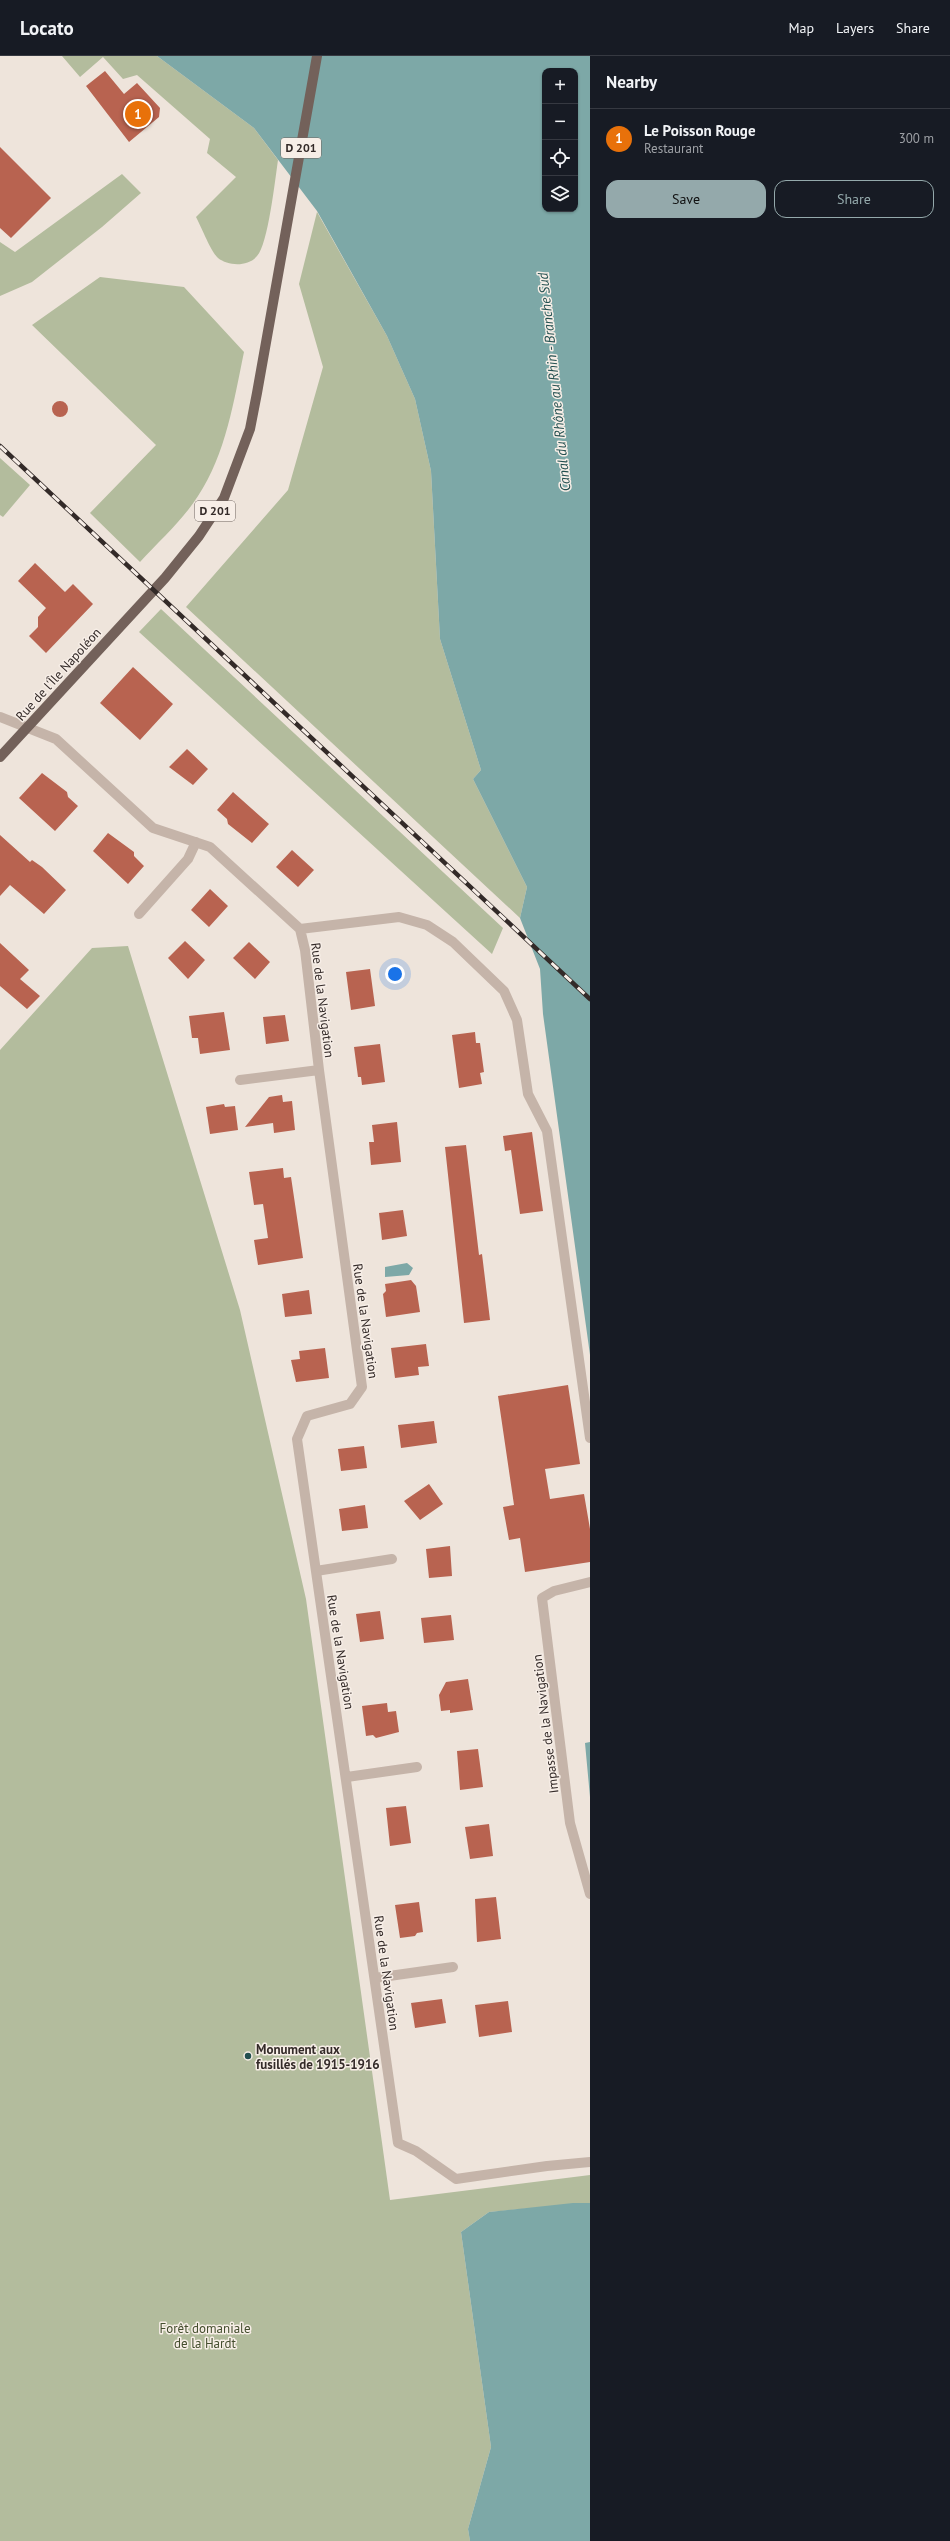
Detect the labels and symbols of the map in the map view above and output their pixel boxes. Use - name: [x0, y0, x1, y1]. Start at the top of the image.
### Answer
- pin: 1: [125, 99, 151, 129]
- road number: D 201: [281, 138, 321, 158]
- water label: Canal du Rhône au Rhin - Branche Sud: [533, 271, 574, 492]
- road number: D 201: [195, 501, 235, 521]
- street label: Rue de l'Île Napoléon: [12, 624, 105, 724]
- street label: Rue de la Navigation: [307, 942, 338, 1059]
- your location: [385, 964, 405, 984]
- street label: Rue de la Navigation: [349, 1263, 382, 1380]
- street label: Rue de la Navigation: [323, 1594, 358, 1711]
- street label: Impasse de la Navigation: [529, 1653, 562, 1794]
- street label: Rue de la Navigation: [370, 1915, 403, 2032]
- place label: Monument aux fusillés de 1915-1916: [256, 2041, 380, 2073]
- marker: Monument aux fusillés de 1915-1916: [243, 2051, 253, 2061]
- park label: Forêt domaniale de la Hardt: [159, 2320, 251, 2352]

